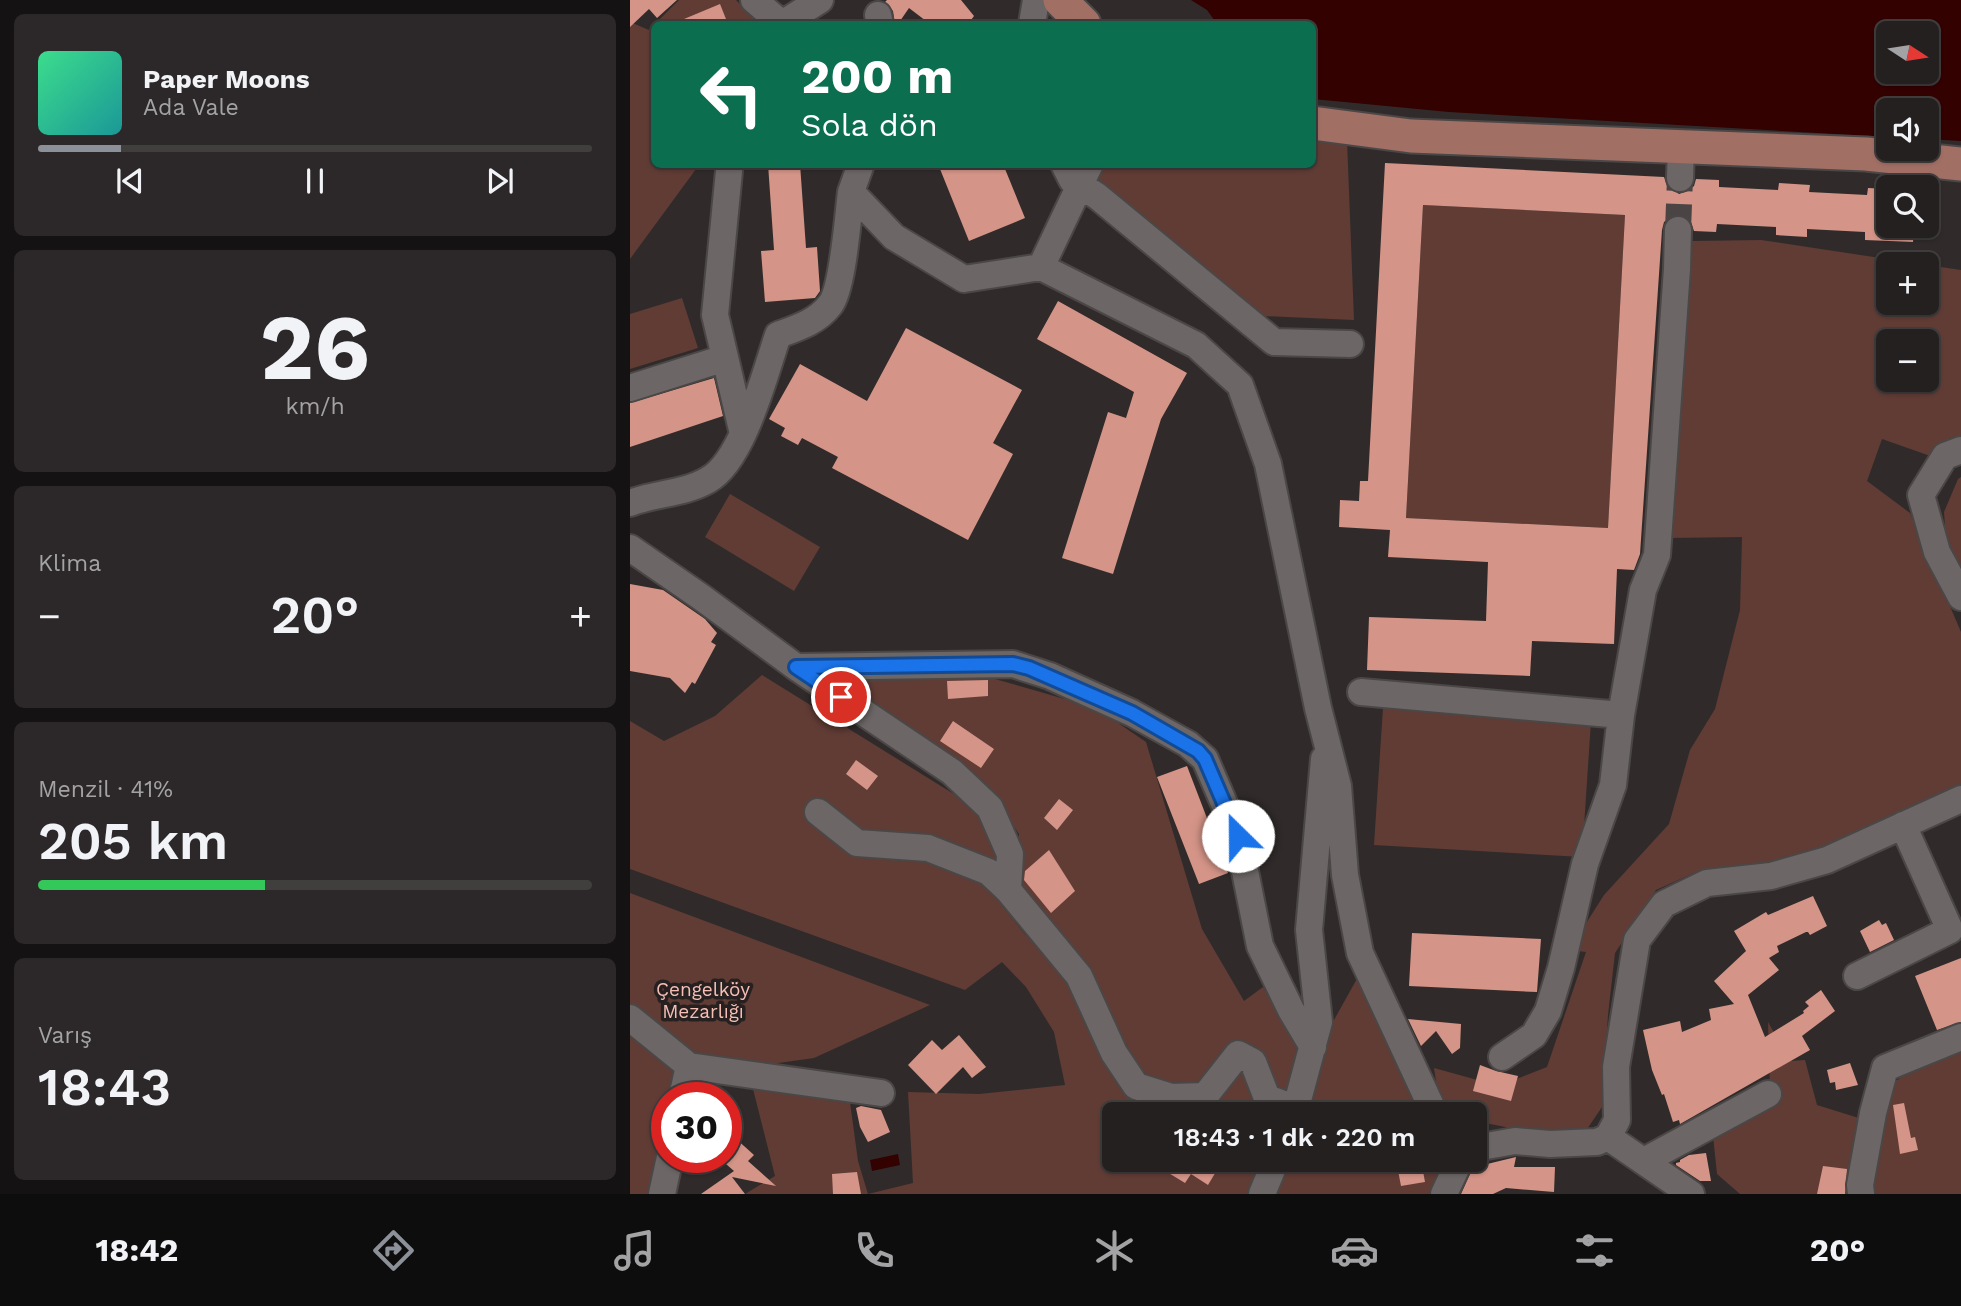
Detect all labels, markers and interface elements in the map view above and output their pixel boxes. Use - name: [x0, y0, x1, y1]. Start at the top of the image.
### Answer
- north arrow: [1876, 21, 1939, 84]
- map controls: [1876, 21, 1939, 392]
- text: 200 m: [801, 47, 953, 105]
- icon: left: [686, 49, 777, 140]
- text: Paper Moons: [143, 64, 310, 94]
- text: Ada Vale: [143, 94, 239, 121]
- button: sound: [1876, 98, 1939, 161]
- text: Sola dön: [801, 106, 938, 144]
- icon: previous: [111, 162, 149, 200]
- icon: pause: [296, 162, 334, 200]
- icon: next: [481, 162, 519, 200]
- button: search: [1876, 175, 1939, 238]
- button: +: [1876, 252, 1939, 315]
- text: 26: [260, 294, 370, 401]
- button: −: [1876, 329, 1939, 392]
- text: km/h: [285, 393, 345, 420]
- text: Klima: [38, 550, 101, 577]
- text: 20°: [271, 585, 359, 646]
- text: −: [38, 594, 61, 638]
- text: +: [569, 594, 592, 638]
- pin: [811, 667, 871, 727]
- icon: arrive: [822, 678, 860, 716]
- text: Menzil · 41%: [38, 776, 173, 803]
- position arrow: [1201, 799, 1275, 873]
- text: 205 km: [38, 811, 228, 872]
- park label: Çengelköy Mezarlığı: [656, 978, 750, 1023]
- text: Varış: [38, 1022, 92, 1049]
- text: 18:43: [38, 1057, 171, 1118]
- speed limit sign: 30: [651, 1082, 742, 1173]
- text: 18:43 · 1 dk · 220 m: [1174, 1122, 1415, 1152]
- icon: directions: [369, 1226, 418, 1275]
- icon: music: [610, 1226, 659, 1275]
- icon: phone: [850, 1226, 899, 1275]
- icon: climate: [1090, 1226, 1139, 1275]
- icon: car: [1330, 1226, 1379, 1275]
- icon: filters: [1570, 1226, 1619, 1275]
- text: 18:42: [96, 1231, 178, 1269]
- text: 20°: [1810, 1231, 1865, 1269]

